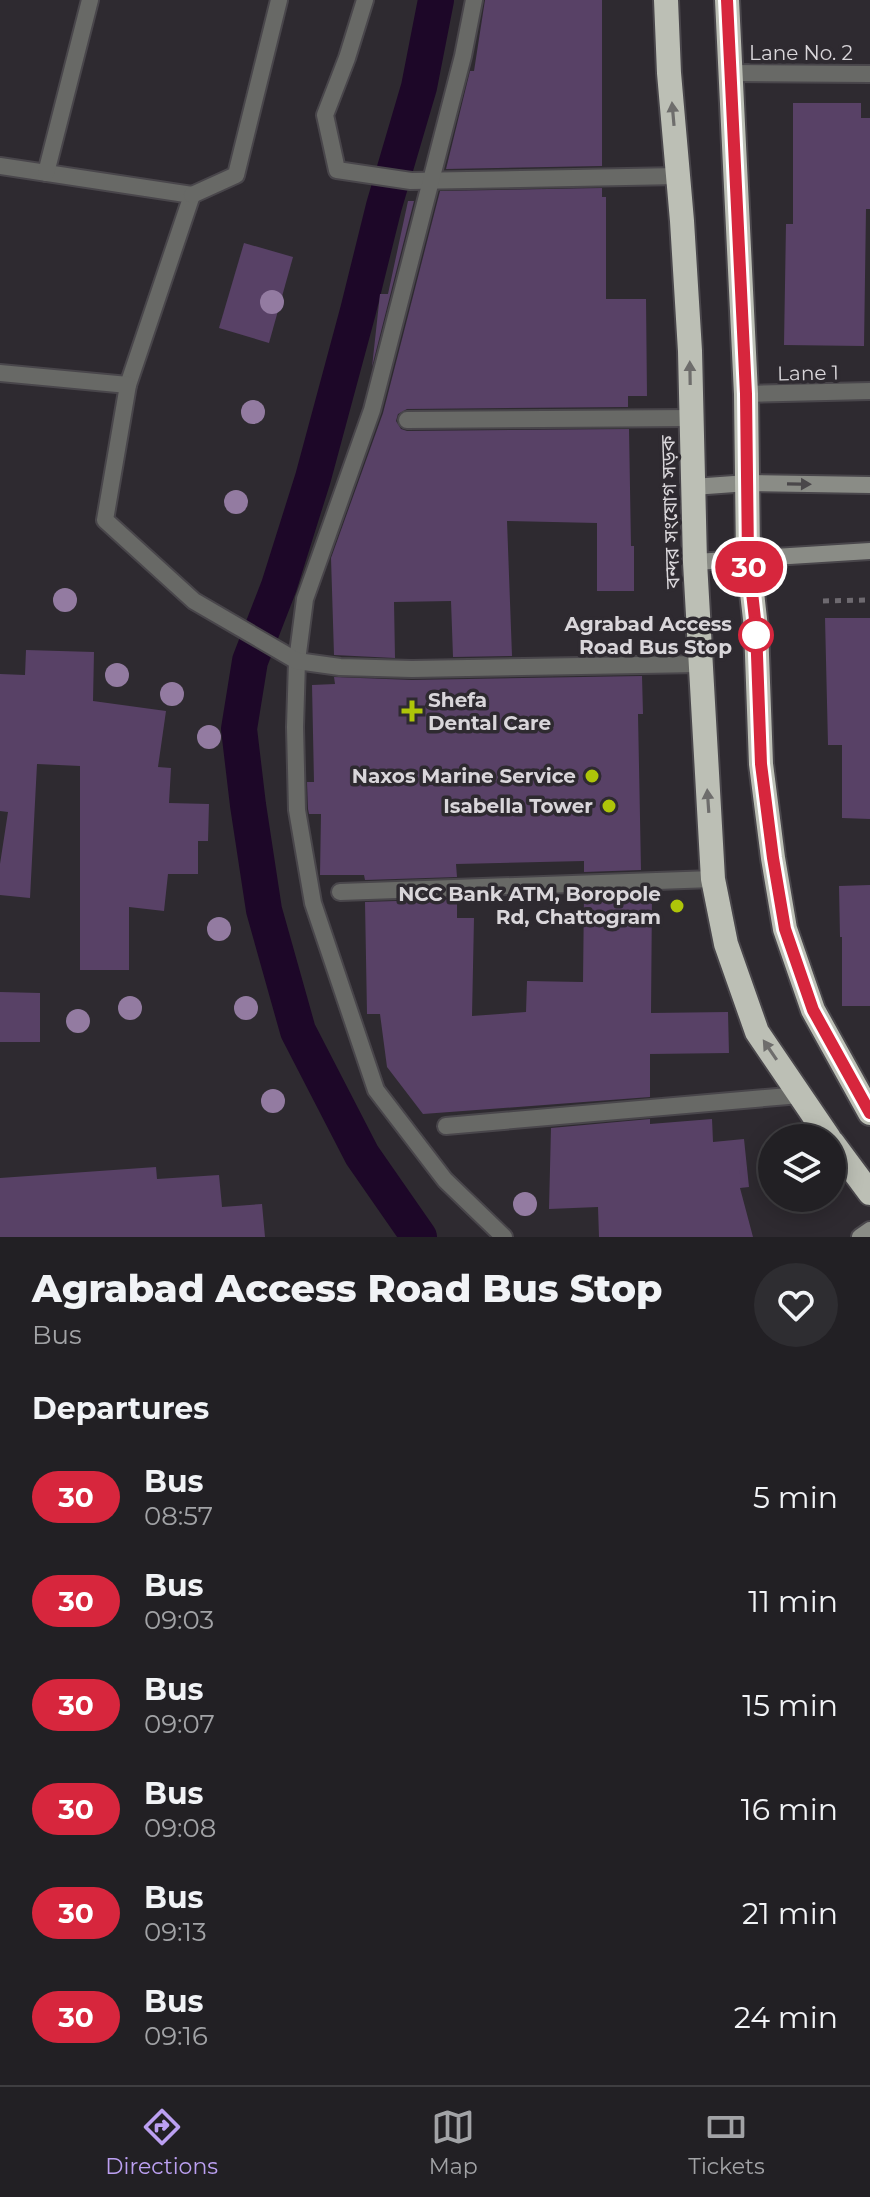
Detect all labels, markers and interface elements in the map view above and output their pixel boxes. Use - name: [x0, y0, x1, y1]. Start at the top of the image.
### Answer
- street label: Lane No. 2: [749, 41, 853, 65]
- one-way arrow: [666, 101, 679, 126]
- one-way arrow: [684, 360, 697, 385]
- street label: Lane 1: [777, 360, 839, 386]
- street label: বন্দর সংযোগ সড়ক: [655, 434, 685, 590]
- one-way arrow: [787, 478, 812, 490]
- line badge: 30: [713, 541, 785, 593]
- text: 30: [731, 550, 767, 584]
- place label: Agrabad Access Road Bus Stop: [564, 612, 732, 659]
- marker: Agrabad Access Road Bus Stop: [739, 618, 773, 652]
- place label: Shefa Dental Care: [428, 688, 551, 735]
- marker: Shefa Dental Care: [403, 702, 421, 720]
- place label: Naxos Marine Service: [352, 764, 576, 788]
- marker: Naxos Marine Service: [583, 767, 601, 785]
- one-way arrow: [701, 788, 714, 813]
- place label: Isabella Tower: [443, 794, 593, 818]
- marker: Isabella Tower: [600, 797, 618, 815]
- place label: NCC Bank ATM, Boropole Rd, Chattogram: [398, 882, 661, 929]
- marker: NCC Bank ATM, Boropole Rd, Chattogram: [668, 897, 686, 915]
- one-way arrow: [762, 1040, 777, 1061]
- map controls: [758, 1124, 846, 1212]
- button: layers: [758, 1124, 846, 1212]
- button: heart: [754, 1263, 838, 1347]
- text: Agrabad Access Road Bus Stop: [32, 1265, 662, 1312]
- text: Bus: [32, 1319, 82, 1351]
- text: Departures: [32, 1390, 209, 1427]
- text: Bus: [144, 1463, 204, 1500]
- text: 5 min: [753, 1479, 838, 1516]
- text: 30: [58, 1480, 94, 1514]
- text: 08:57: [144, 1500, 213, 1532]
- text: Bus: [144, 1567, 204, 1604]
- text: 11 min: [748, 1583, 838, 1620]
- text: 30: [58, 1584, 94, 1618]
- text: 09:03: [144, 1604, 214, 1636]
- text: Bus: [144, 1671, 204, 1708]
- text: 15 min: [742, 1687, 838, 1724]
- text: 30: [58, 1688, 94, 1722]
- text: 09:07: [144, 1708, 215, 1740]
- text: Bus: [144, 1775, 204, 1812]
- text: 16 min: [741, 1791, 838, 1828]
- text: 30: [58, 1792, 94, 1826]
- text: 09:08: [144, 1812, 216, 1844]
- text: Bus: [144, 1879, 204, 1916]
- text: 21 min: [742, 1895, 838, 1932]
- text: 30: [58, 1896, 94, 1930]
- text: 09:13: [144, 1916, 207, 1948]
- text: Bus: [144, 1983, 204, 2020]
- text: 24 min: [734, 1999, 838, 2036]
- text: 30: [58, 2000, 94, 2034]
- text: 09:16: [144, 2020, 208, 2052]
- tab: Directions: [105, 2105, 218, 2180]
- tab: Map: [429, 2105, 478, 2180]
- tab: Tickets: [688, 2105, 765, 2180]

